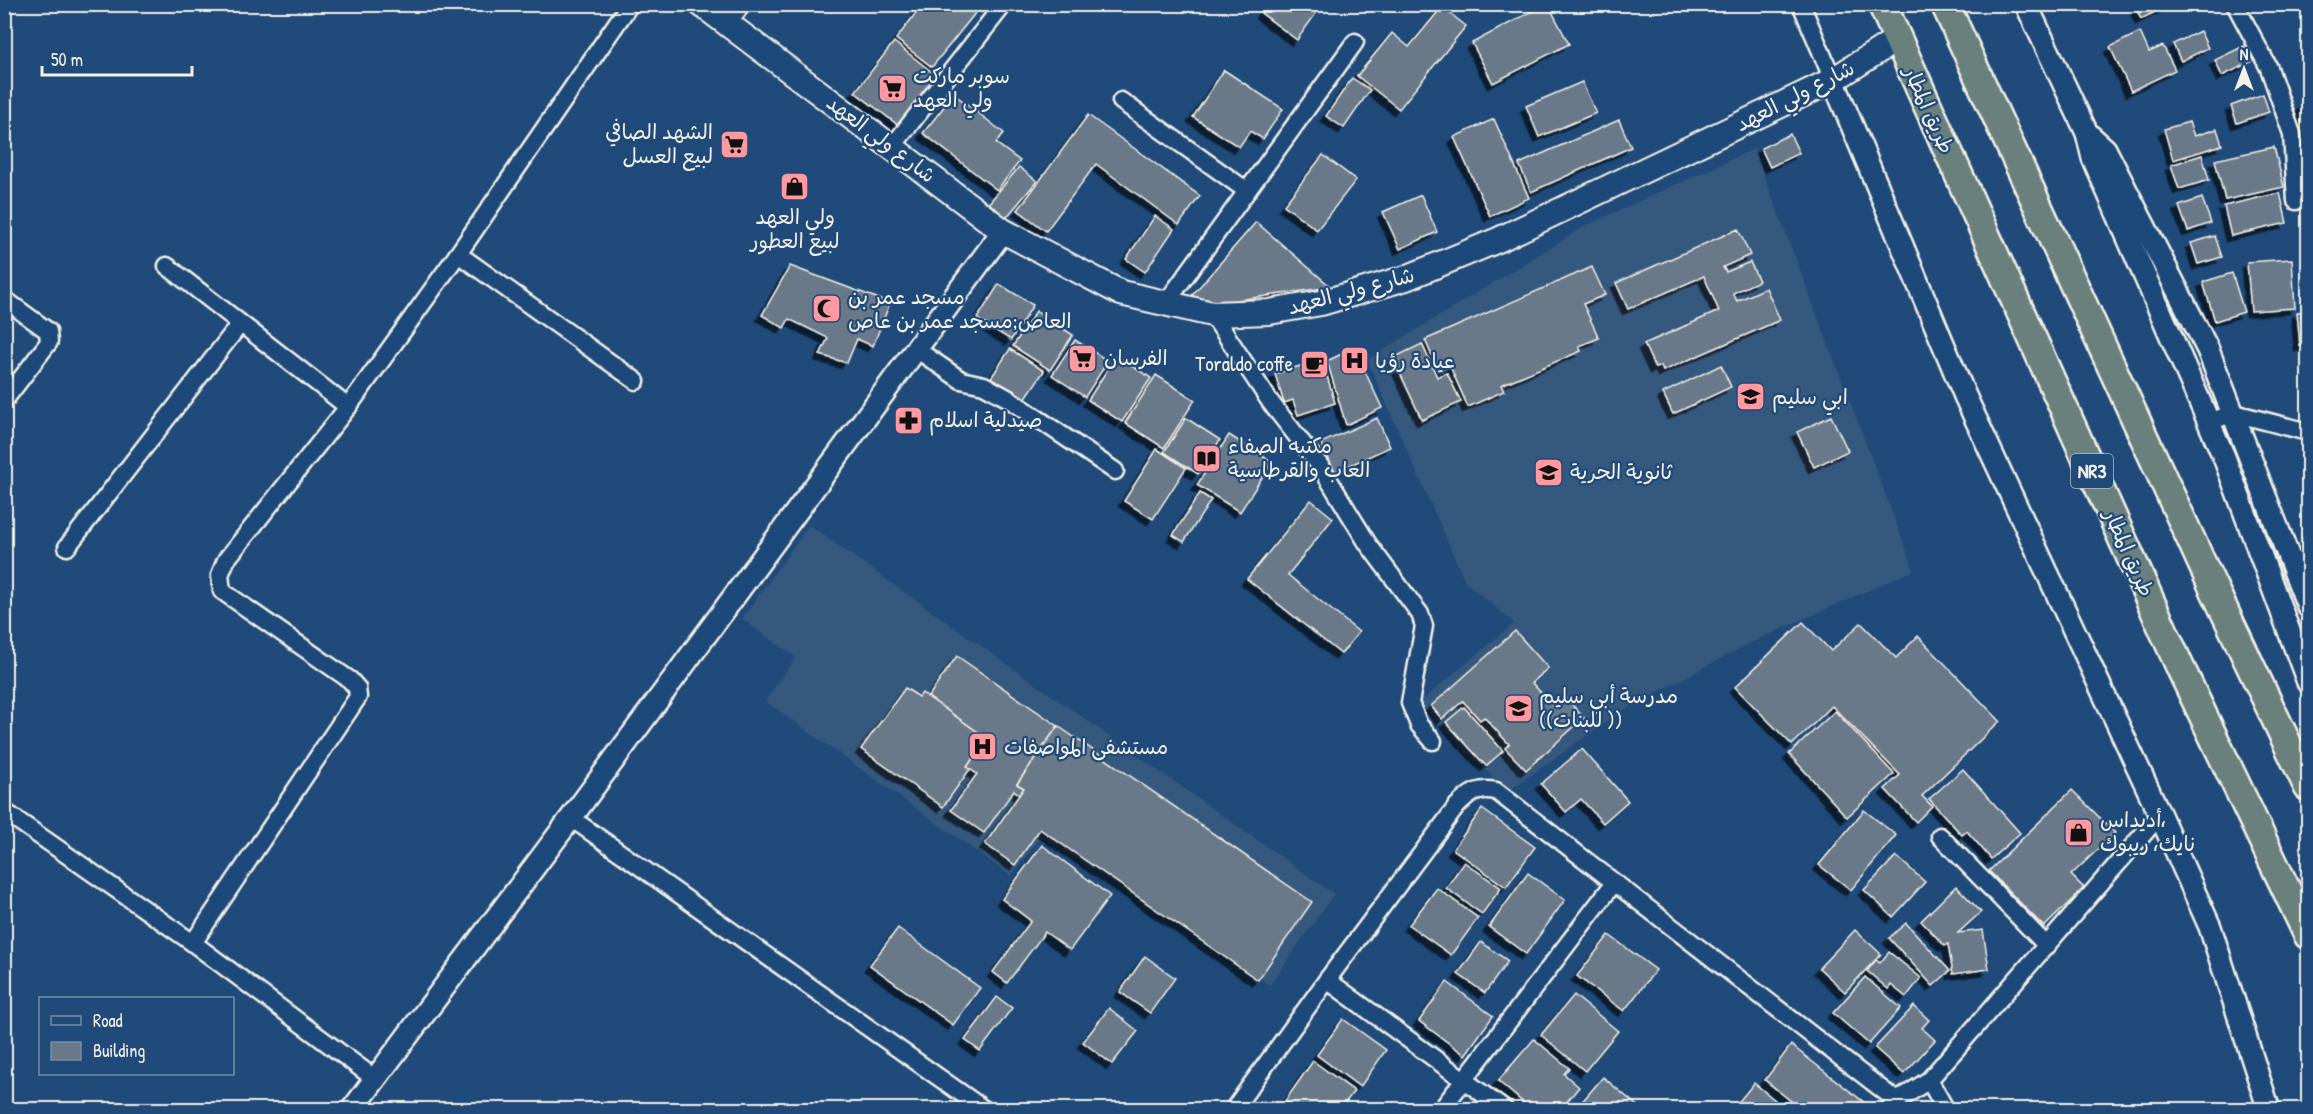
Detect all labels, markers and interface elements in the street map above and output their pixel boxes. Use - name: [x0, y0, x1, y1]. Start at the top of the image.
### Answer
- scale bar: [42, 39, 192, 77]
- north arrow: [2214, 39, 2274, 99]
- text: N: [2240, 43, 2249, 65]
- text: 50 m: [51, 47, 83, 72]
- street label: شارع ولي العهد: [1730, 53, 1862, 142]
- street label: طريق المطار: [1896, 60, 1962, 158]
- place label: سوبر ماركت ولي العهد: [913, 61, 1010, 119]
- supermarket icon: سوبر ماركت ولي العهد: [876, 72, 908, 104]
- street label: شارع ولي العهد: [818, 88, 942, 193]
- place label: الشهد الصافي لبيع العسل: [605, 117, 713, 171]
- supermarket icon: الشهد الصافي لبيع العسل: [718, 128, 750, 160]
- shop icon: ولي العهد لبيع العطور: [779, 170, 811, 202]
- place label: ولي العهد لبيع العطور: [748, 202, 840, 256]
- street label: شارع ولي العهد: [1284, 260, 1419, 326]
- place label: مسجد عمر بن العاص;مسجد عمر بن عاص: [848, 282, 1072, 335]
- mosque icon: مسجد عمر بن العاص;مسجد عمر بن عاص: [811, 293, 843, 325]
- supermarket icon: الفرسان: [1067, 342, 1099, 374]
- place label: الفرسان: [1104, 343, 1168, 372]
- hospital icon: عيادة رؤيا: [1338, 345, 1370, 377]
- place label: عيادة رؤيا: [1375, 346, 1455, 375]
- cafe icon: Toraldo coffe: [1298, 348, 1330, 380]
- place label: Toraldo coffe: [1195, 349, 1293, 378]
- school or university icon: ابي سليم: [1735, 381, 1767, 413]
- place label: ابي سليم: [1772, 382, 1848, 416]
- pharmacy icon: صيدلية اسلام: [892, 404, 924, 436]
- place label: صيدلية اسلام: [929, 405, 1042, 436]
- place label: مكتبه الصفاء العاب والقرطاسية: [1228, 431, 1370, 484]
- library icon: مكتبه الصفاء العاب والقرطاسية: [1191, 442, 1223, 474]
- road number: NR3: [2071, 454, 2113, 488]
- school or university icon: ثانوية الحرية: [1533, 456, 1565, 488]
- place label: ثانوية الحرية: [1570, 457, 1673, 486]
- street label: طريق المطار: [2096, 503, 2162, 601]
- place label: مدرسة أبي سليم ((للبنات )): [1539, 681, 1678, 734]
- school or university icon: مدرسة أبي سليم ((للبنات )): [1502, 692, 1534, 724]
- hospital icon: مستشفى المواصفات: [967, 731, 999, 763]
- place label: مستشفى المواصفات: [1004, 732, 1168, 761]
- place label: أديداس، نايك، ريبوك: [2100, 805, 2195, 858]
- shop icon: أديداس، نايك، ريبوك: [2063, 816, 2095, 848]
- legend: [39, 997, 234, 1075]
- text: Road: [93, 1008, 123, 1033]
- text: Building: [93, 1038, 145, 1063]

